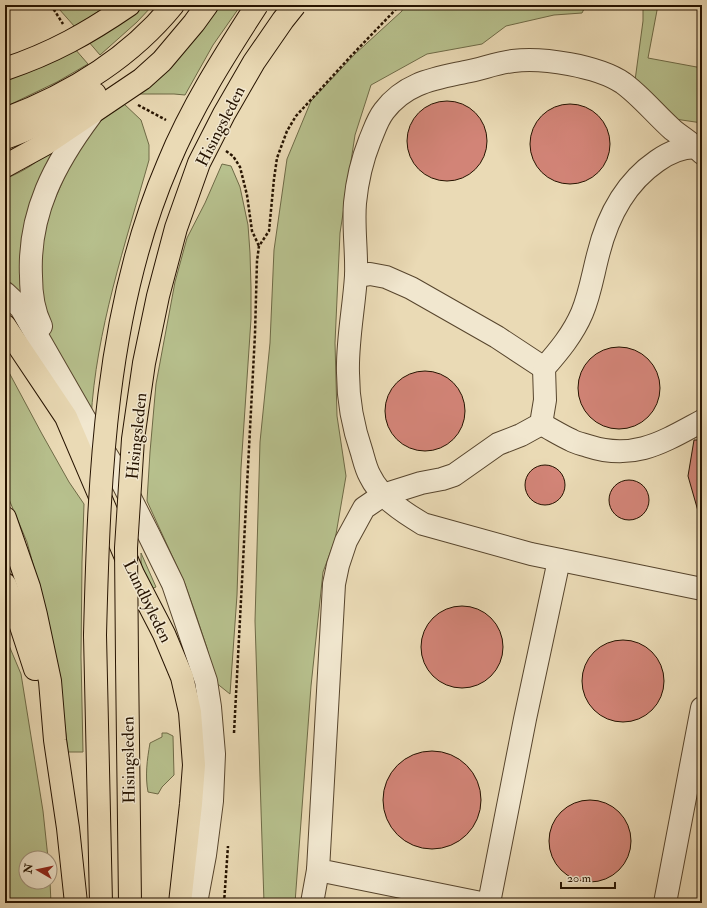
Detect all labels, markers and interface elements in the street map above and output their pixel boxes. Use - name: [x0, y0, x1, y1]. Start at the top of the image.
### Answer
- street label: Hisingsleden: [191, 82, 250, 170]
- street label: Hisingsleden: [121, 391, 152, 481]
- street label: Lundbyleden: [118, 556, 177, 647]
- street label: Hisingsleden: [117, 716, 140, 804]
- north arrow: [18, 850, 58, 890]
- text: N: [21, 862, 36, 875]
- scale bar: [561, 864, 615, 890]
- text: 20 m: [567, 871, 592, 886]

